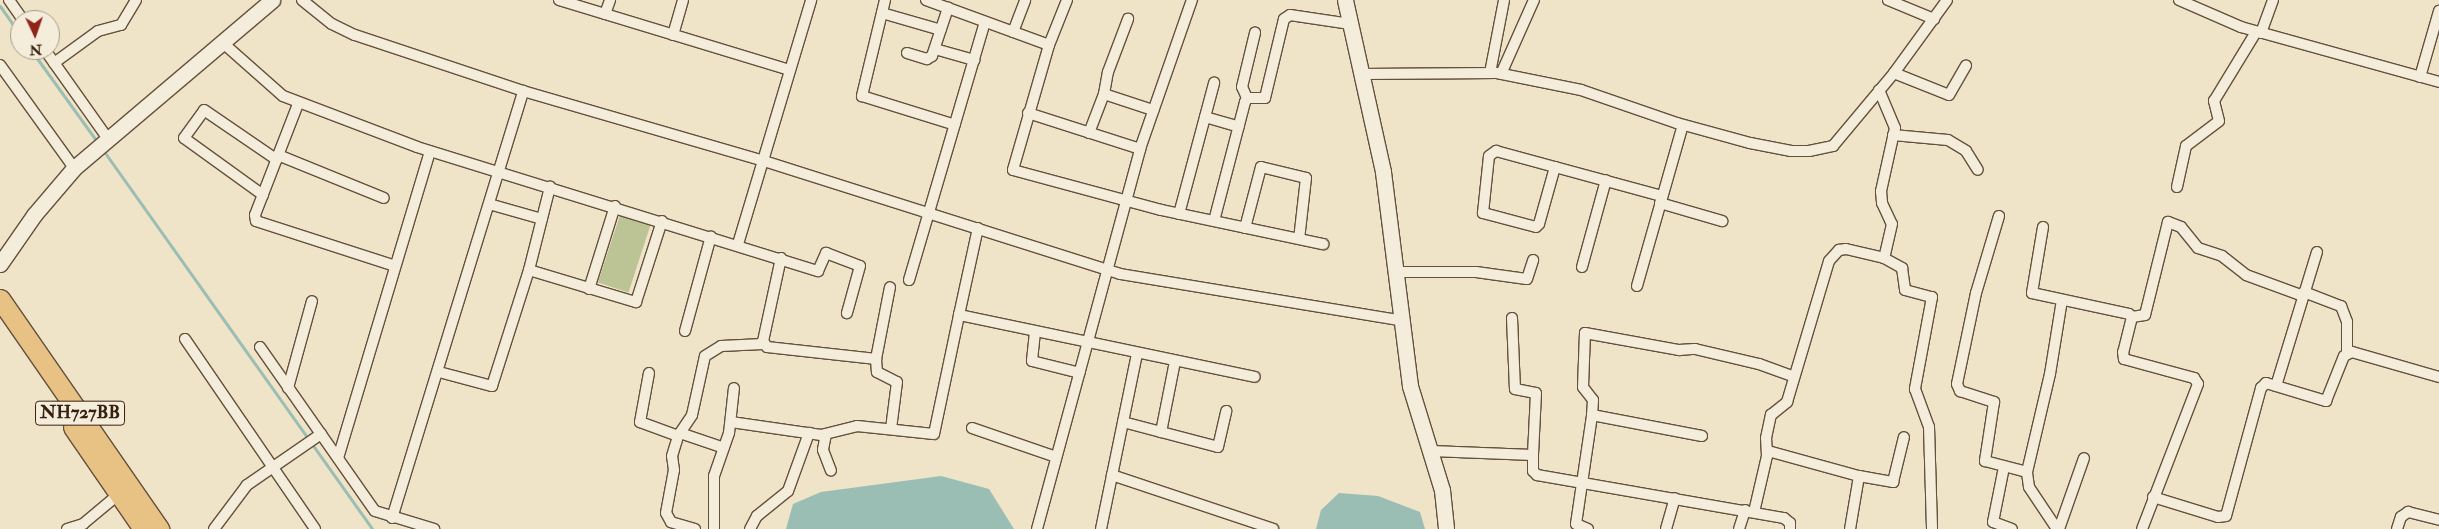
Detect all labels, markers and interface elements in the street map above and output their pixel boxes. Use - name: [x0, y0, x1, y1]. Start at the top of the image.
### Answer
- north arrow: [10, 10, 60, 60]
- text: N: [29, 41, 42, 58]
- road number: NH727BB: [35, 398, 125, 428]

